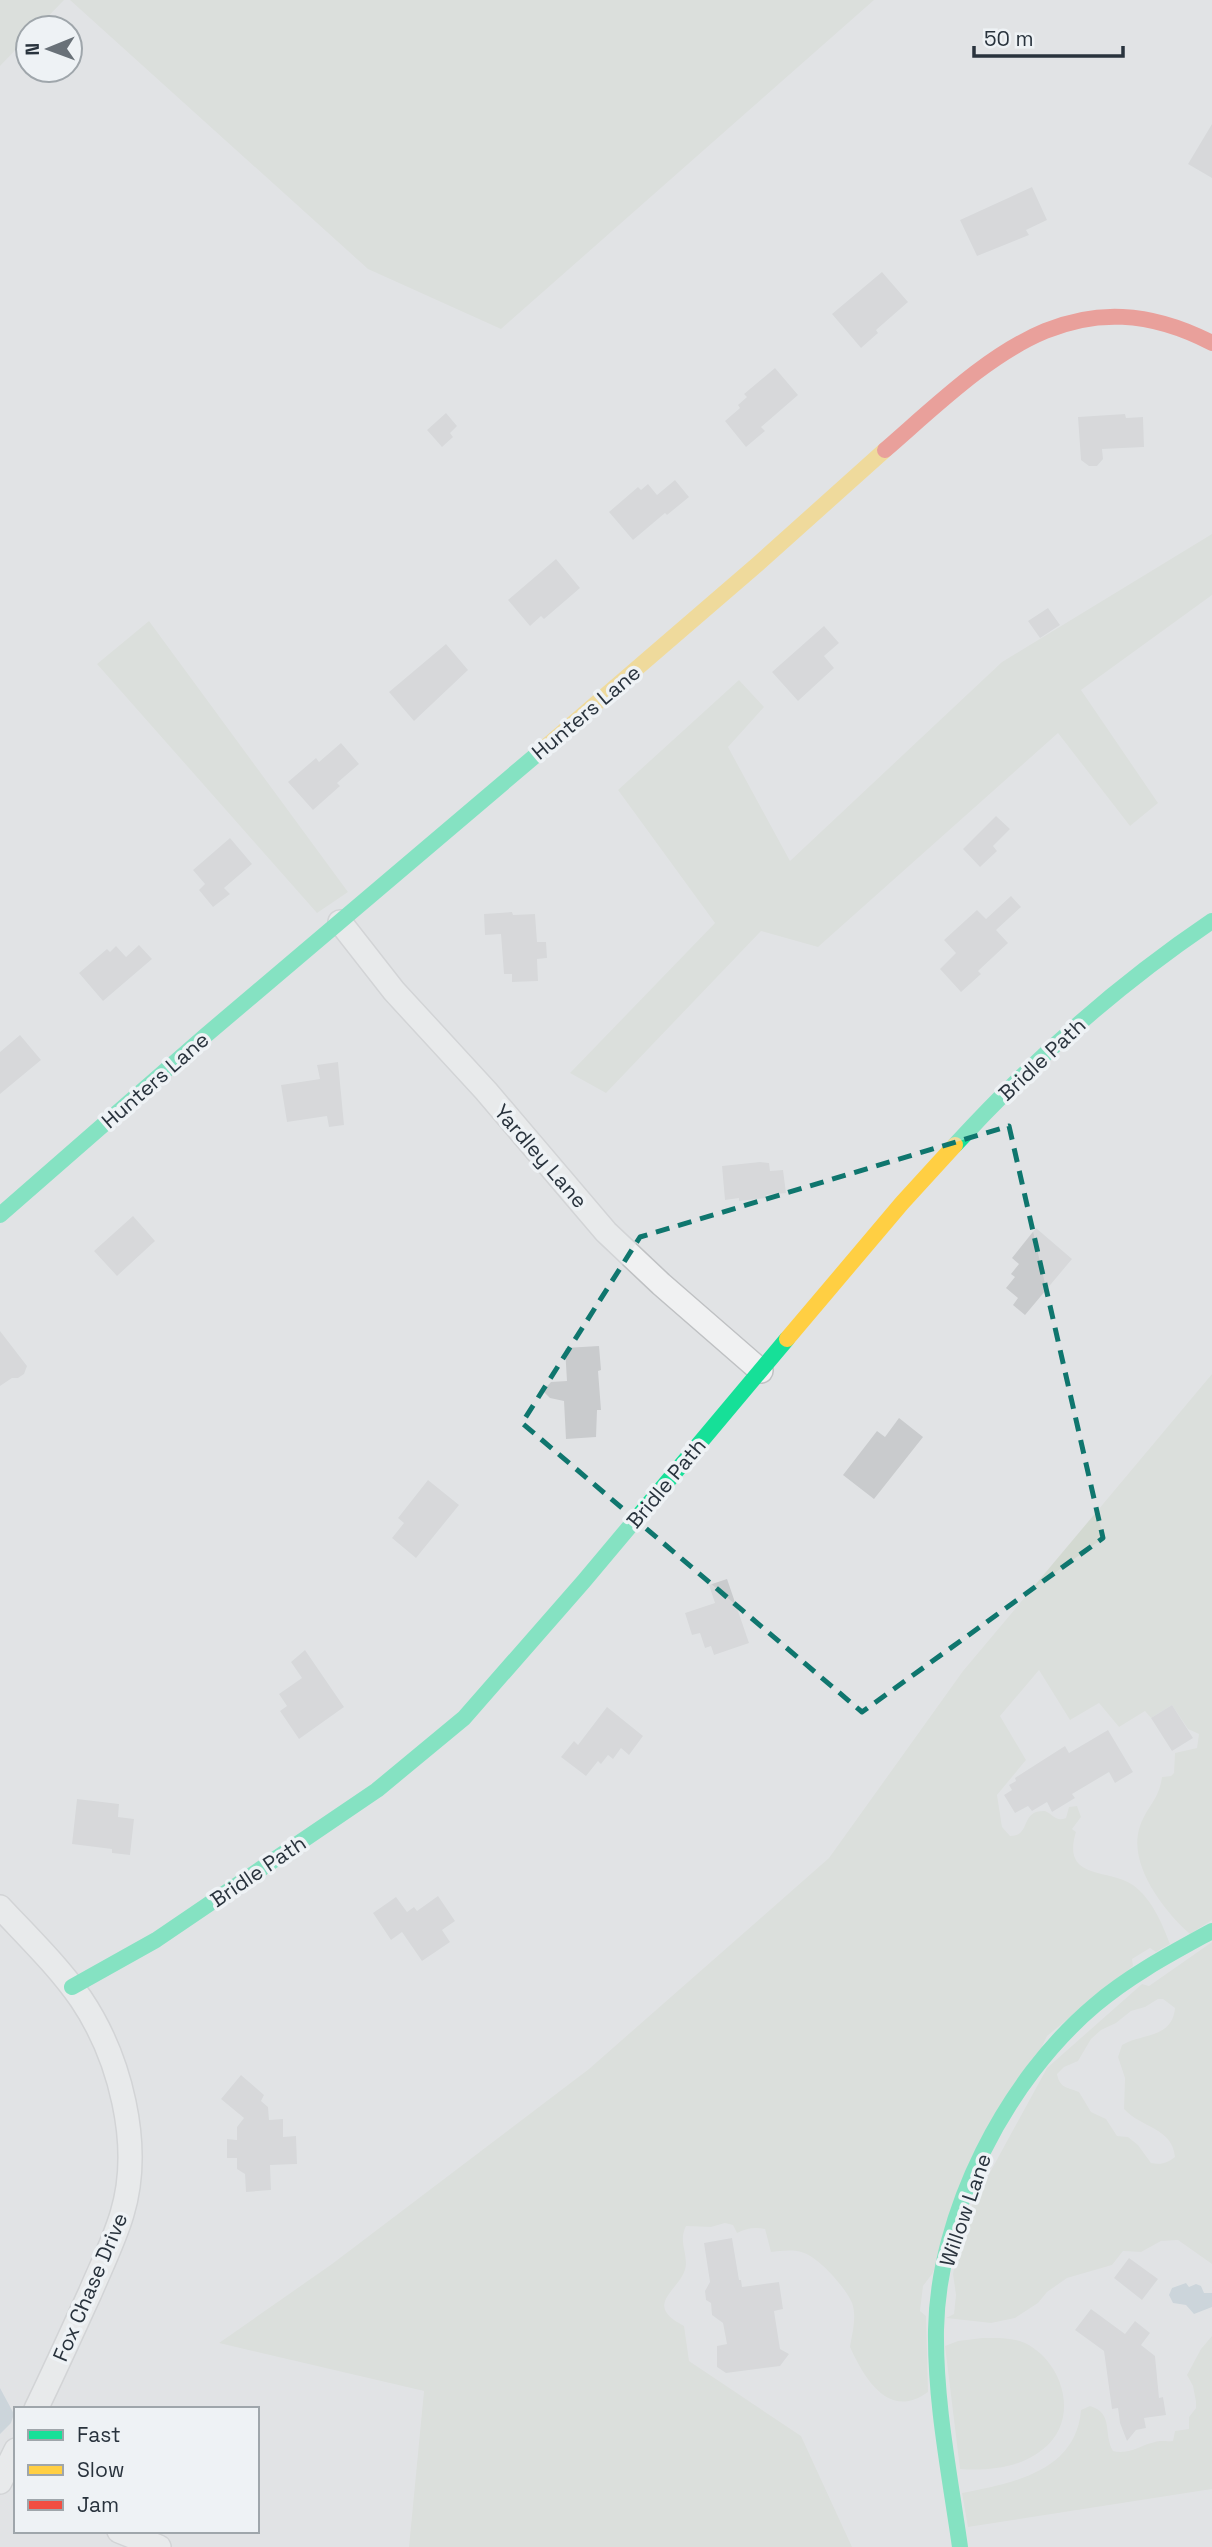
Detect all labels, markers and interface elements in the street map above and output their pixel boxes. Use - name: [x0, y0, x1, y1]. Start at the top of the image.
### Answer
- north arrow: [14, 14, 84, 84]
- scale bar: [974, 14, 1123, 58]
- text: 50 m: [984, 25, 1034, 52]
- text: N: [20, 43, 45, 56]
- street label: Hunters Lane: [526, 659, 646, 765]
- street label: Bridle Path: [993, 1012, 1091, 1106]
- street label: Hunters Lane: [96, 1026, 214, 1134]
- street label: Yardley Lane: [489, 1098, 593, 1214]
- street label: Bridle Path: [620, 1432, 712, 1534]
- street label: Bridle Path: [205, 1829, 311, 1913]
- street label: Willow Lane: [933, 2150, 997, 2270]
- street label: Fox Chase Drive: [47, 2209, 133, 2365]
- legend: [14, 2407, 259, 2533]
- text: Fast: [77, 2421, 121, 2448]
- text: Slow: [77, 2456, 125, 2483]
- text: Jam: [77, 2491, 119, 2518]

